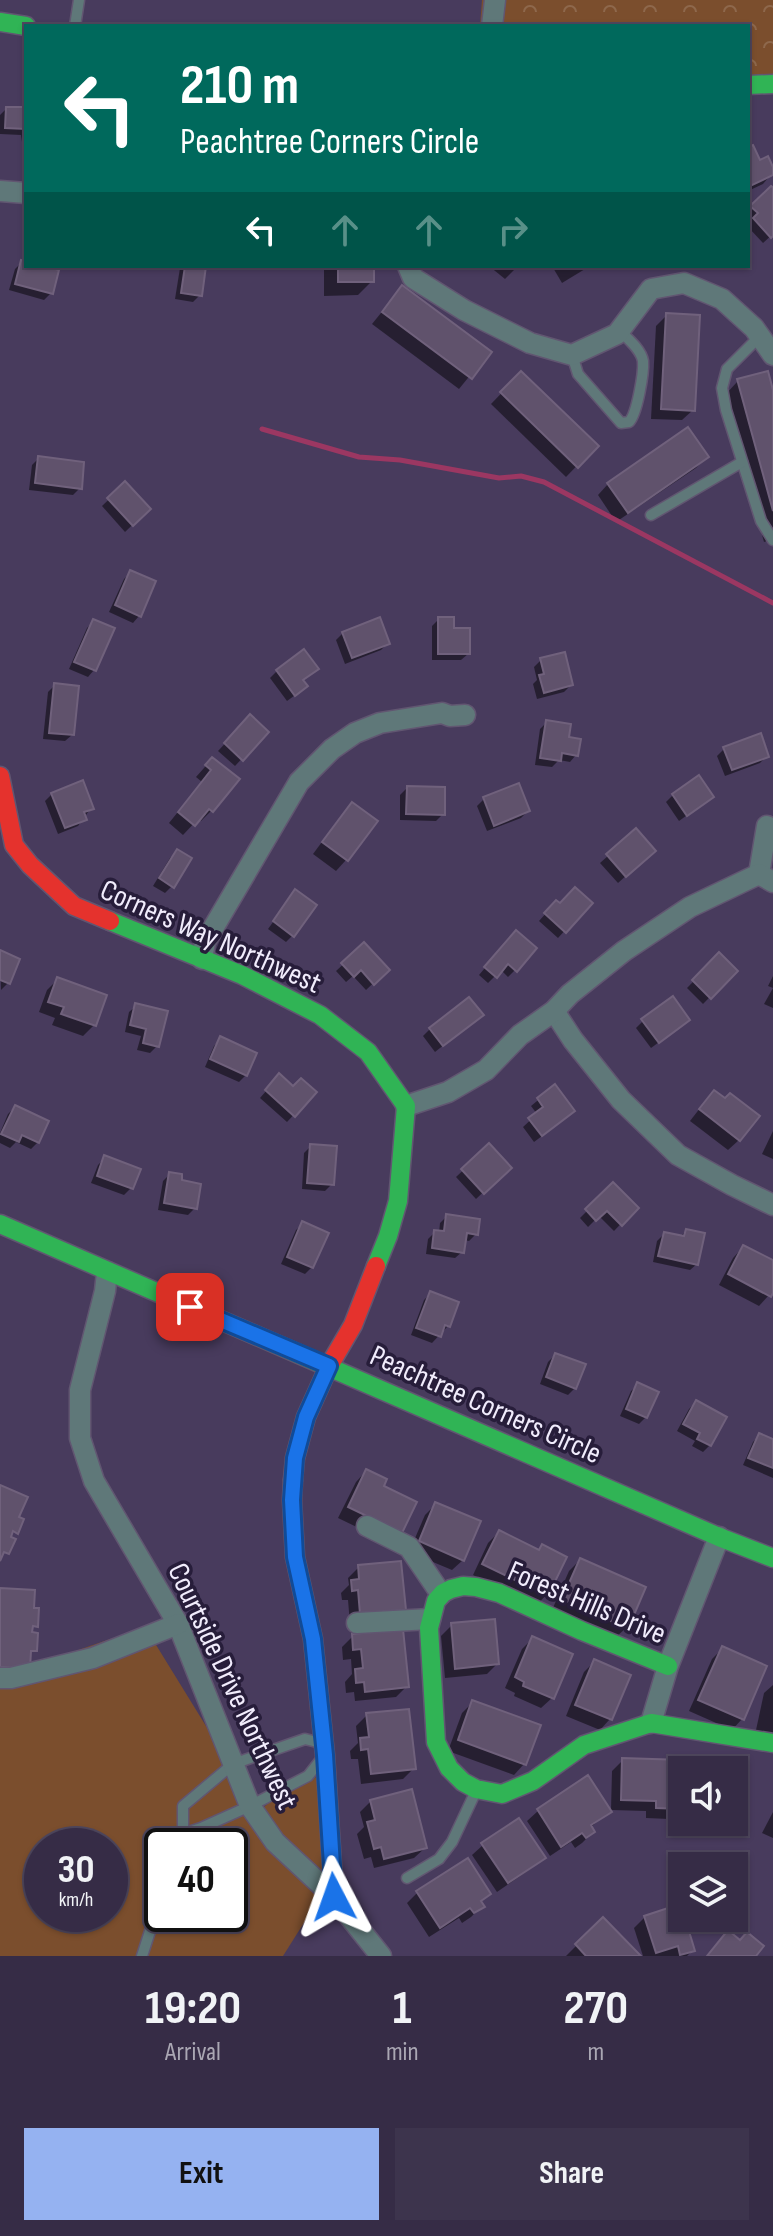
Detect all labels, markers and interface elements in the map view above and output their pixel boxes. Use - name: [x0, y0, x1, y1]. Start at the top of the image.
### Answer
- text: 210 m: [180, 53, 299, 120]
- icon: left: [48, 56, 152, 160]
- text: Peachtree Corners Circle: [180, 121, 479, 164]
- icon: left: [239, 208, 283, 252]
- icon: ahead: [323, 208, 367, 252]
- icon: ahead: [407, 208, 451, 252]
- icon: right: [491, 208, 535, 252]
- street label: Corners Way Northwest: [95, 872, 327, 1002]
- pin: [156, 1273, 224, 1341]
- icon: arrive: [168, 1285, 212, 1329]
- street label: Peachtree Corners Circle: [364, 1338, 607, 1472]
- street label: Forest Hills Drive: [502, 1553, 671, 1652]
- street label: Courtside Drive Northwest: [159, 1558, 305, 1815]
- map controls: [668, 1756, 748, 1932]
- button: sound: [668, 1756, 748, 1836]
- speed limit sign: 40: [144, 1828, 248, 1932]
- text: 30: [58, 1846, 94, 1894]
- button: layers: [668, 1852, 748, 1932]
- position arrow: [292, 1855, 376, 1939]
- text: km/h: [59, 1888, 93, 1912]
- text: 19:20: [145, 1980, 241, 2037]
- text: 1: [393, 1980, 412, 2037]
- text: 270: [563, 1980, 628, 2037]
- text: Arrival: [165, 2037, 221, 2068]
- text: min: [386, 2037, 419, 2068]
- text: m: [587, 2037, 604, 2068]
- button: Exit: [24, 2128, 379, 2220]
- button: Share: [395, 2128, 749, 2220]

